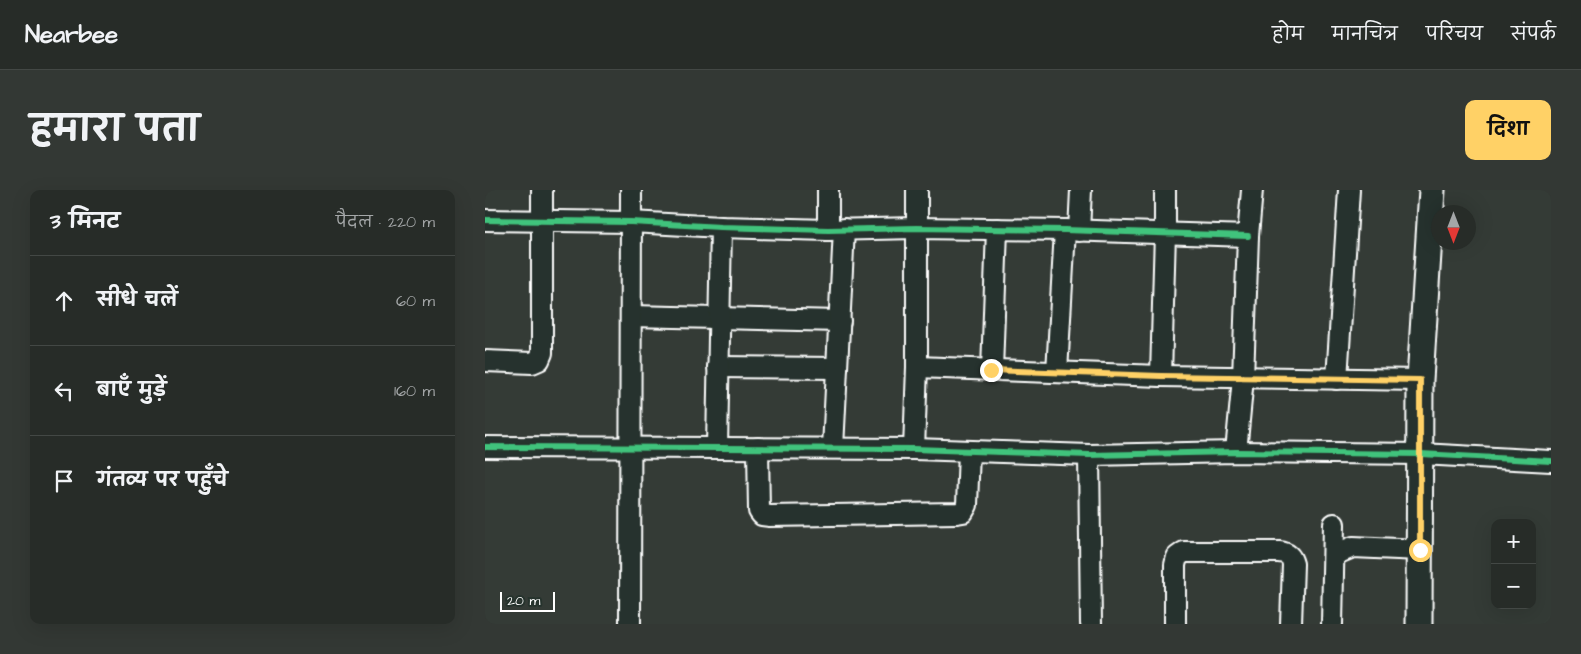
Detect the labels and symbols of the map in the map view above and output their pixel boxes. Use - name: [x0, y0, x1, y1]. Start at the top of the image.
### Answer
- north arrow: [1431, 205, 1476, 250]
- route end: [980, 359, 1003, 382]
- route start: [1409, 539, 1432, 562]
- scale bar: [500, 589, 555, 612]

